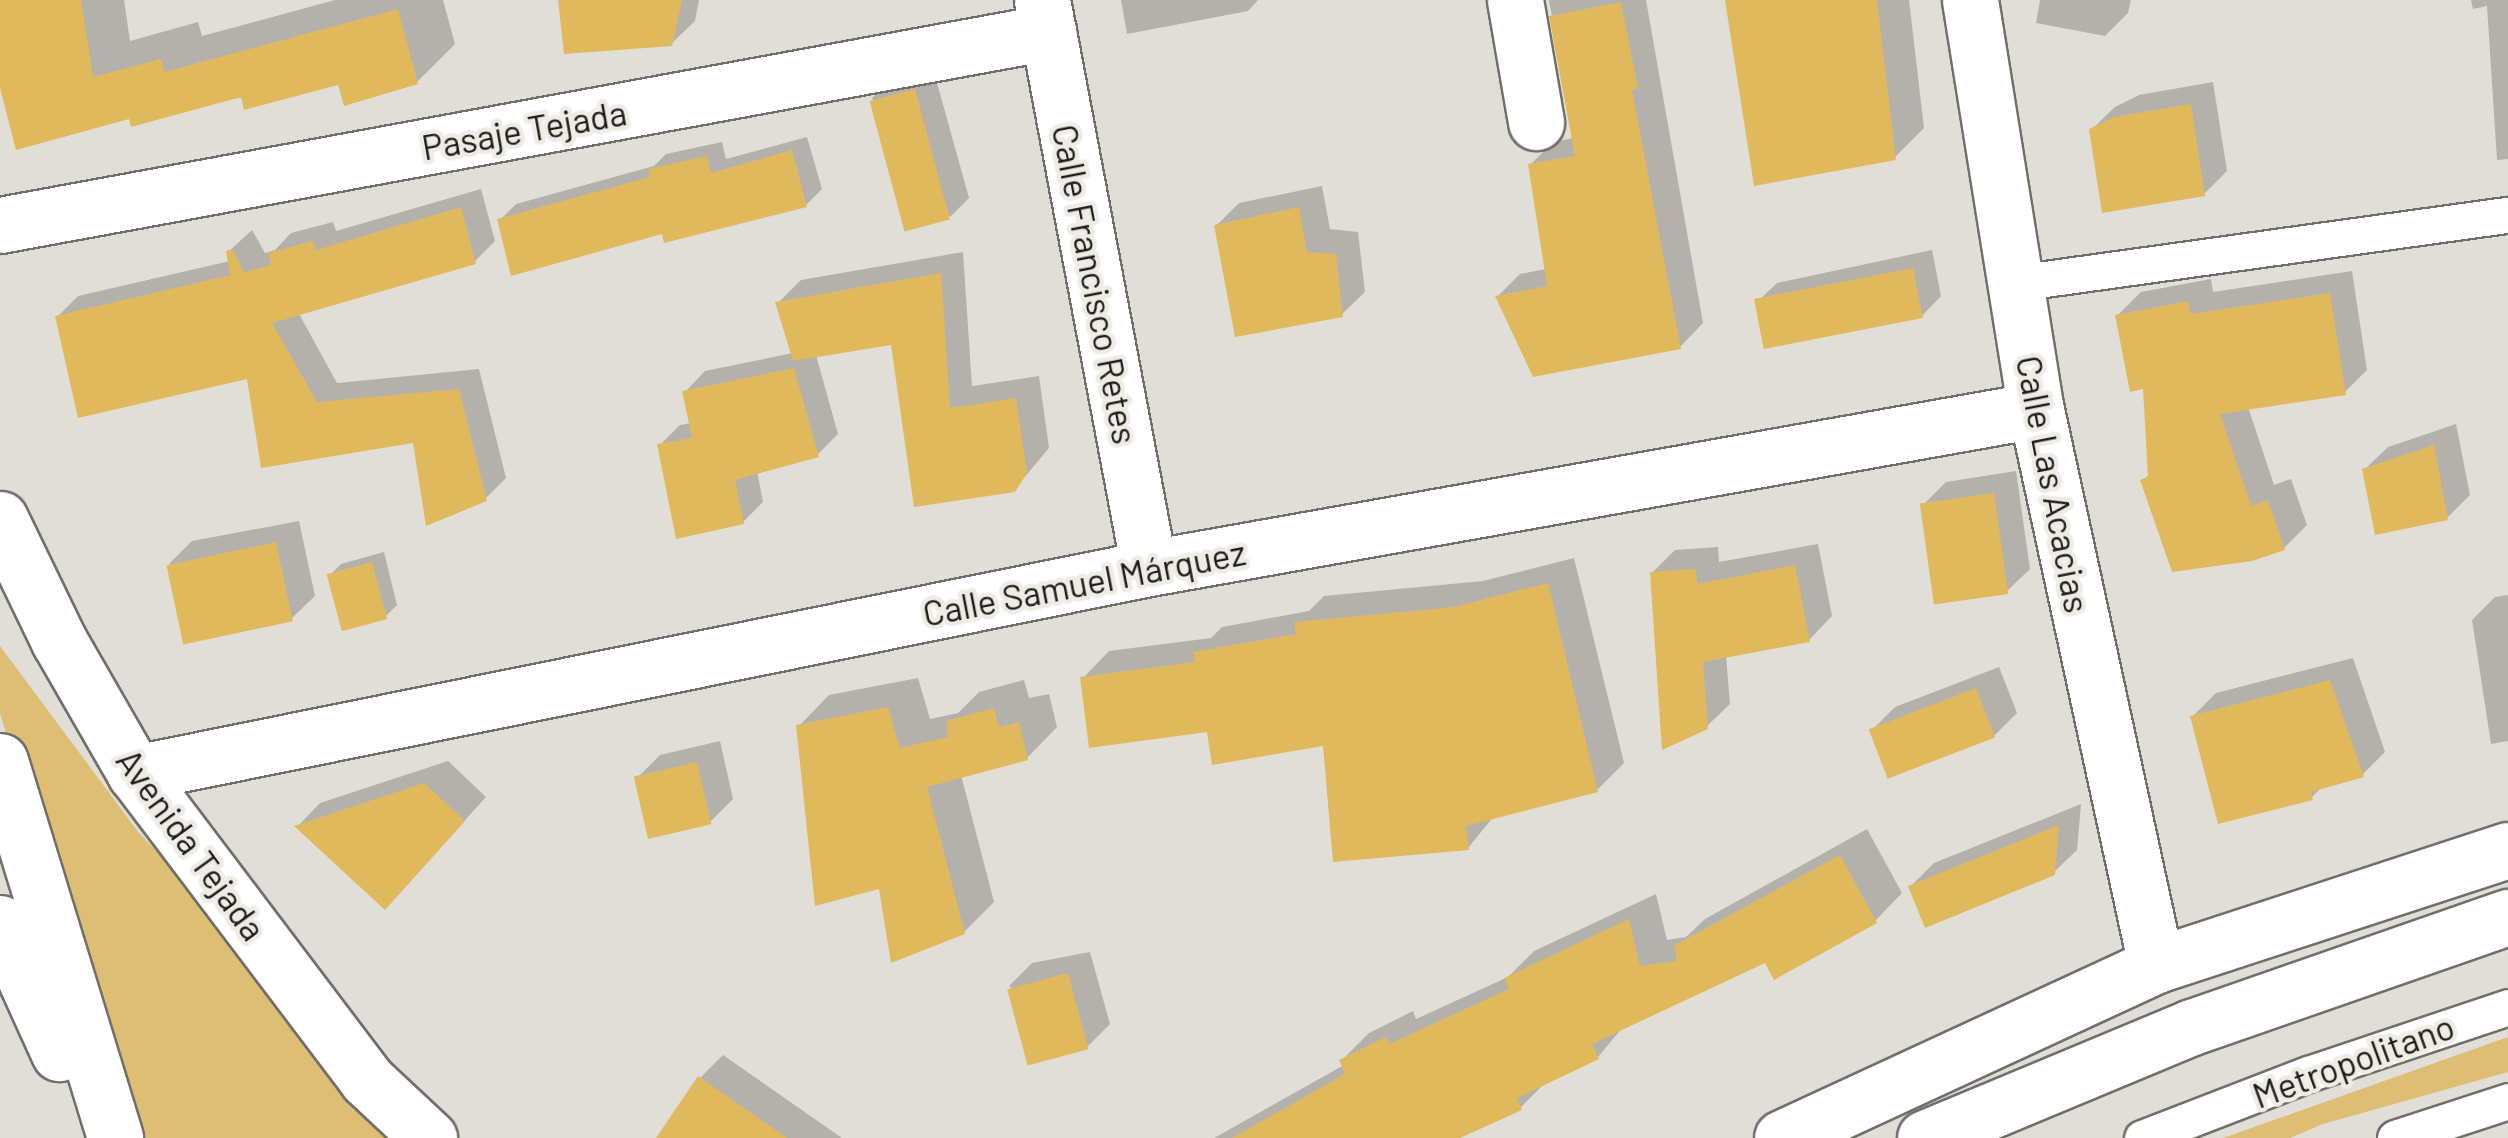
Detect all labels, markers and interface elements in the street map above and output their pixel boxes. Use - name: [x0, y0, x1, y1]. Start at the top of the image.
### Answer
- street label: Pasaje Tejada: [418, 90, 630, 168]
- street label: Calle Francisco Retes: [1044, 121, 1148, 447]
- street label: Calle Las Acacias: [2008, 352, 2100, 616]
- street label: Calle Samuel Márquez: [919, 530, 1249, 634]
- street label: Avenida Tejada: [108, 740, 276, 948]
- street label: Metropolitano: [2247, 1004, 2459, 1116]

